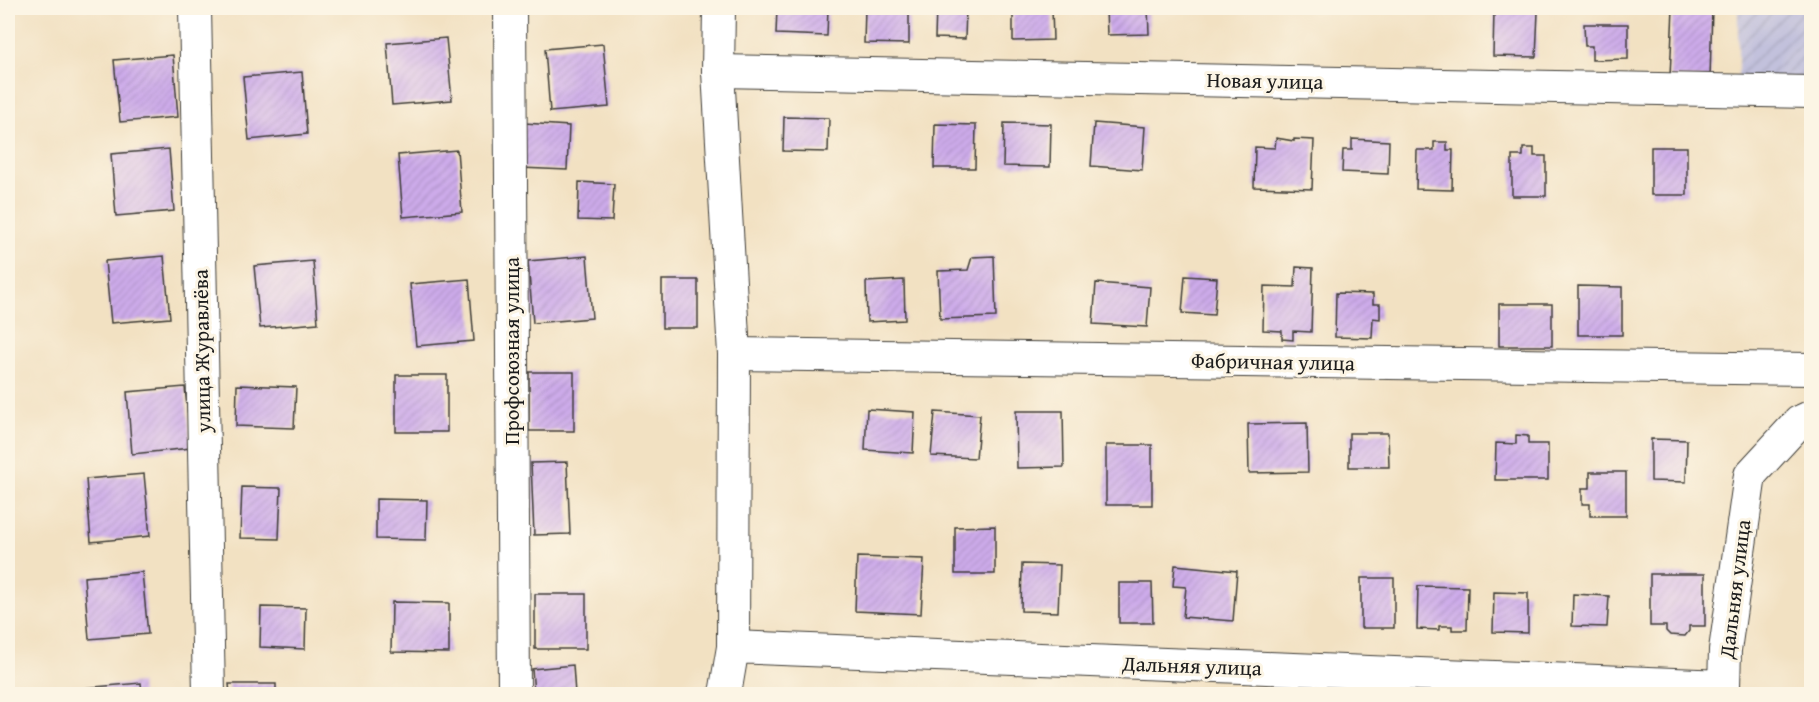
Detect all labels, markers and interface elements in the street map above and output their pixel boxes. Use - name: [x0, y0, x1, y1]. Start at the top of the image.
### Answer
- street label: Новая улица: [1206, 64, 1324, 97]
- street label: Профсоюзная улица: [496, 257, 527, 445]
- street label: улица Журавлёва: [185, 269, 218, 434]
- street label: Фабричная улица: [1191, 345, 1355, 378]
- street label: Дальняя улица: [1710, 518, 1758, 661]
- street label: Дальняя улица: [1121, 648, 1262, 683]

